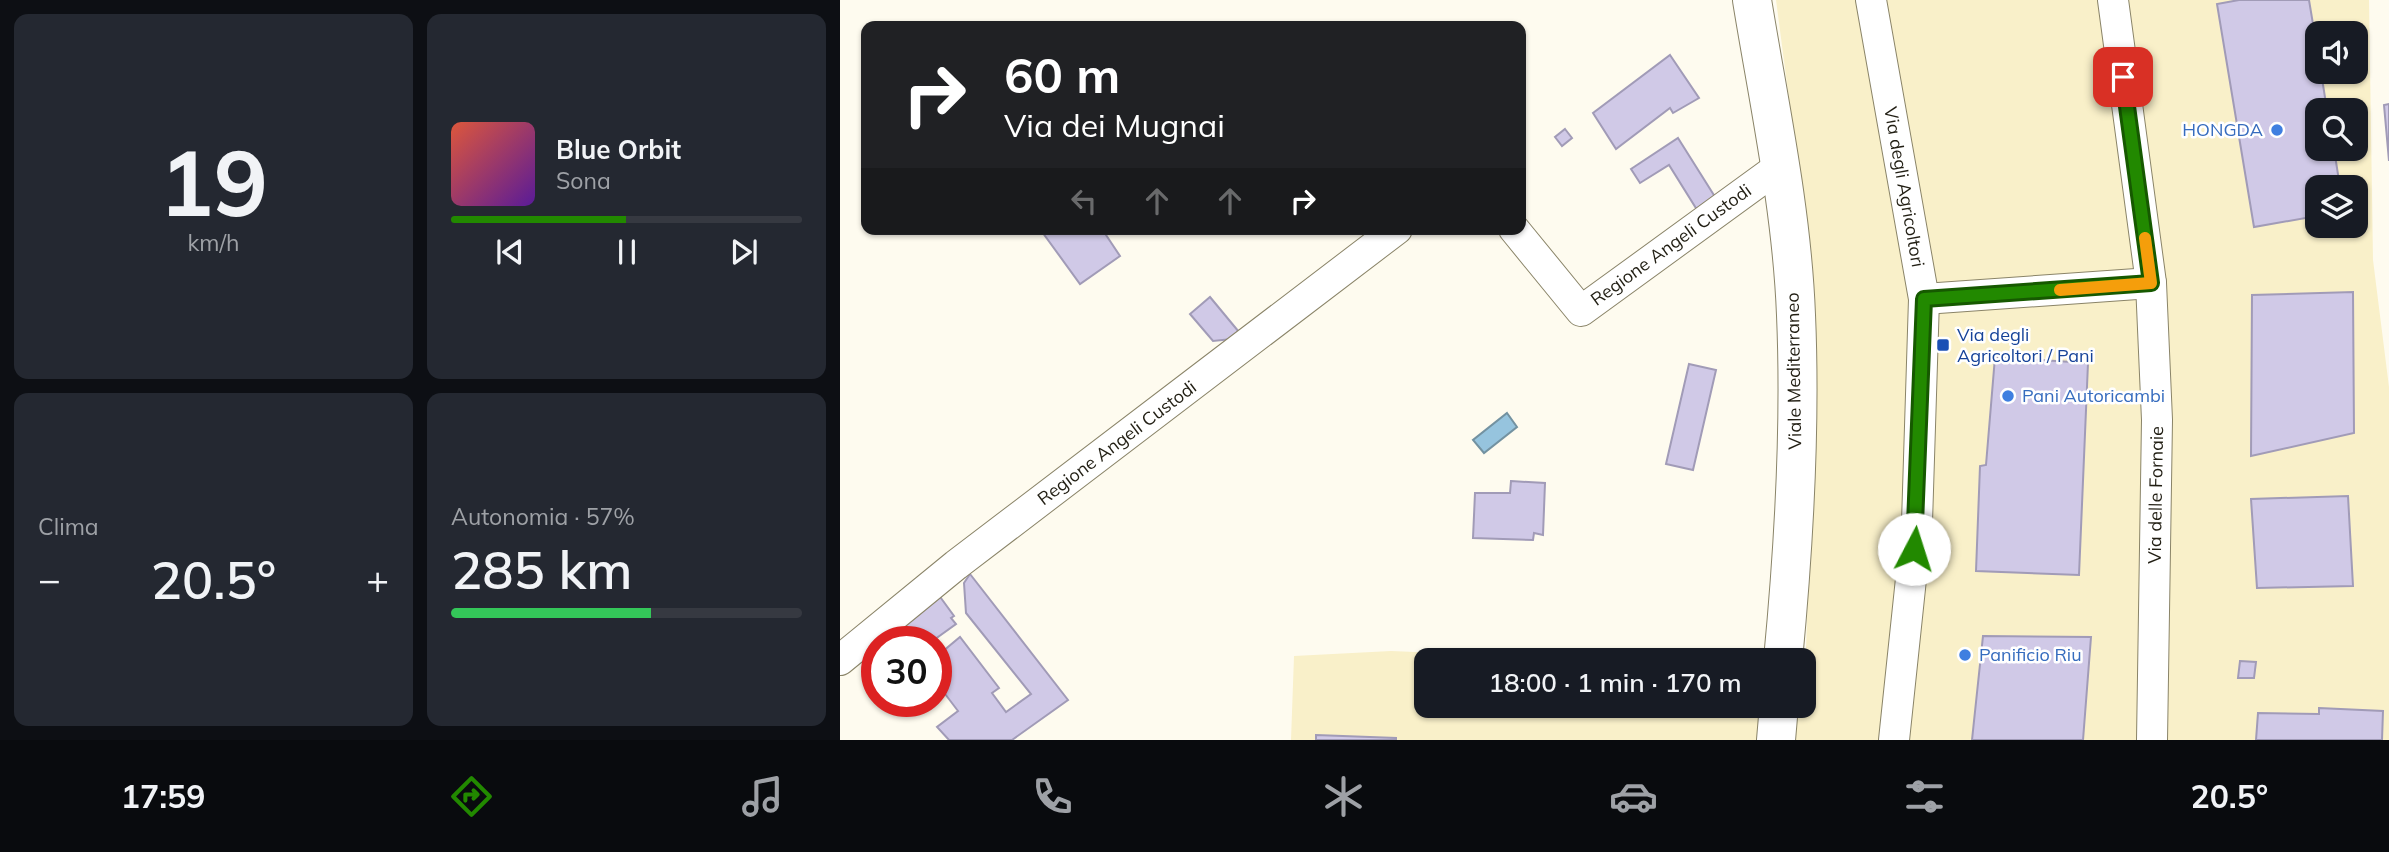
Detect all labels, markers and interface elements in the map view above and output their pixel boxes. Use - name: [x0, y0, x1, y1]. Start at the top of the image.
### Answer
- map controls: [2305, 21, 2368, 238]
- button: sound: [2305, 21, 2368, 84]
- text: 60 m: [1004, 44, 1120, 105]
- pin: [2093, 47, 2153, 107]
- icon: right: [889, 49, 980, 140]
- icon: arrive: [2104, 58, 2142, 96]
- button: search: [2305, 98, 2368, 161]
- text: Via dei Mugnai: [1004, 105, 1225, 145]
- street label: Via degli Agricoltori: [1879, 105, 1930, 269]
- place label: HONGDA: [2182, 118, 2263, 141]
- marker: HONGDA: [2269, 122, 2285, 138]
- text: 19: [159, 125, 268, 239]
- text: Blue Orbit: [556, 133, 681, 166]
- text: Sona: [556, 166, 611, 195]
- button: layers: [2305, 175, 2368, 238]
- street label: Regione Angeli Custodi: [1586, 179, 1756, 311]
- icon: left: [1065, 182, 1103, 220]
- icon: ahead: [1138, 182, 1176, 220]
- icon: ahead: [1211, 182, 1249, 220]
- icon: right: [1284, 182, 1322, 220]
- text: km/h: [187, 228, 240, 257]
- icon: previous: [491, 233, 529, 271]
- icon: pause: [608, 233, 646, 271]
- icon: next: [725, 233, 763, 271]
- street label: Viale Mediterraneo: [1781, 292, 1806, 450]
- place label: Via degli Agricoltori / Pani: [1957, 323, 2094, 367]
- marker: Via degli Agricoltori / Pani: [1935, 337, 1951, 353]
- street label: Regione Angeli Custodi: [1033, 375, 1201, 510]
- place label: Pani Autoricambi: [2022, 384, 2165, 407]
- marker: Pani Autoricambi: [2000, 388, 2016, 404]
- street label: Via delle Fornaie: [2143, 426, 2168, 564]
- text: Autonomia · 57%: [451, 502, 635, 531]
- text: Clima: [38, 512, 99, 541]
- position arrow: [1877, 512, 1951, 586]
- text: 285 km: [451, 537, 632, 602]
- text: 20.5°: [151, 547, 276, 612]
- text: −: [38, 555, 61, 603]
- text: +: [366, 555, 389, 603]
- speed limit sign: 30: [861, 626, 952, 717]
- place label: Panificio Riu: [1979, 643, 2082, 666]
- marker: Panificio Riu: [1957, 647, 1973, 663]
- text: 18:00 · 1 min · 170 m: [1488, 666, 1742, 699]
- icon: directions: [447, 772, 496, 821]
- icon: music: [738, 772, 787, 821]
- icon: phone: [1028, 772, 1077, 821]
- icon: climate: [1319, 772, 1368, 821]
- icon: car: [1609, 772, 1658, 821]
- icon: filters: [1900, 772, 1949, 821]
- text: 17:59: [121, 776, 206, 816]
- text: 20.5°: [2190, 776, 2268, 816]

